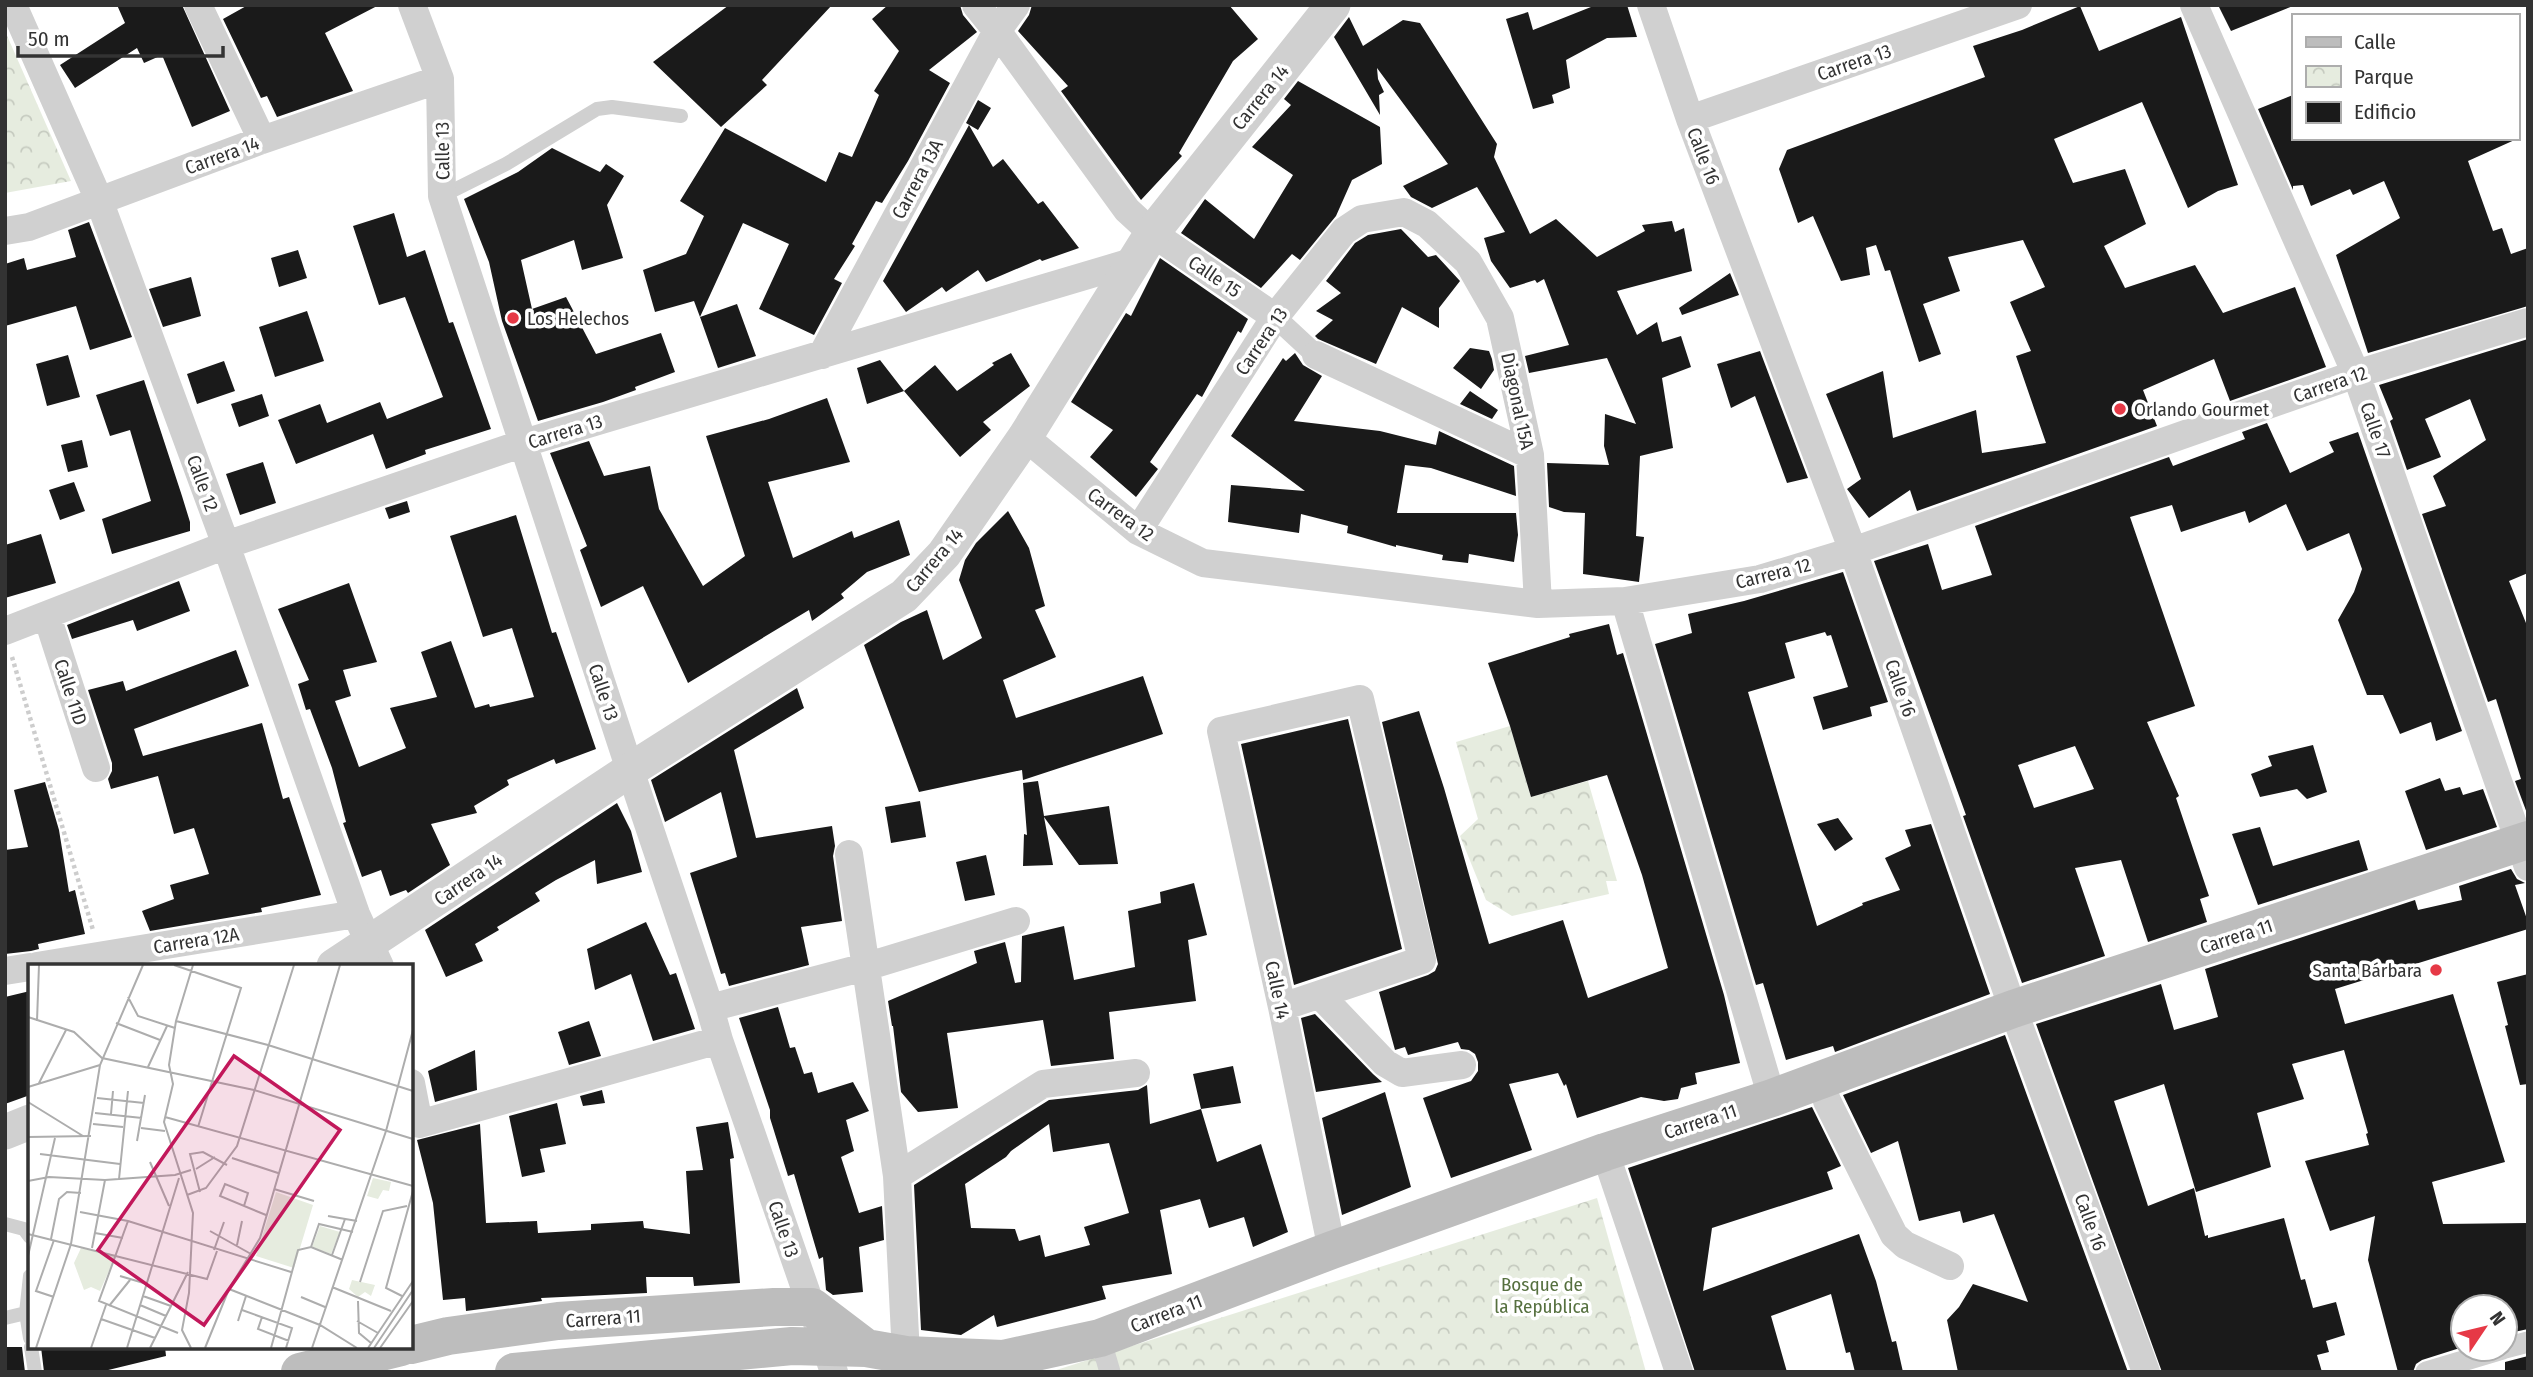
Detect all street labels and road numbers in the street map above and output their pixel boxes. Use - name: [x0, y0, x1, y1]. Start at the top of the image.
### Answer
- street label: Carrera 13: [1814, 39, 1894, 86]
- street label: Carrera 14: [1227, 60, 1294, 135]
- street label: Calle 13: [430, 122, 455, 180]
- street label: Calle 16: [1682, 124, 1725, 188]
- street label: Carrera 14: [182, 131, 262, 179]
- street label: Carrera 13A: [887, 136, 948, 223]
- street label: Calle 15: [1184, 251, 1245, 302]
- street label: Carrera 13: [1230, 303, 1292, 379]
- street label: Diagonal 15A: [1496, 351, 1539, 452]
- street label: Carrera 12: [2290, 361, 2370, 408]
- street label: Calle 17: [2355, 399, 2396, 461]
- street label: Carrera 13: [525, 409, 605, 454]
- street label: Calle 12: [182, 452, 223, 514]
- street label: Carrera 12: [1083, 483, 1158, 546]
- street label: Carrera 14: [901, 523, 968, 597]
- street label: Carrera 12: [1733, 553, 1813, 594]
- street label: Calle 11D: [49, 656, 92, 728]
- street label: Calle 16: [1880, 656, 1921, 720]
- street label: Calle 13: [584, 661, 623, 723]
- street label: Carrera 14: [430, 848, 507, 911]
- street label: Carrera 11: [2197, 914, 2275, 959]
- street label: Carrera 12A: [152, 922, 241, 959]
- street label: Calle 14: [1260, 959, 1295, 1021]
- street label: Carrera 11: [1661, 1099, 1739, 1144]
- street label: Calle 16: [2070, 1190, 2111, 1254]
- street label: Calle 13: [763, 1198, 804, 1260]
- street label: Carrera 11: [1127, 1289, 1205, 1338]
- street label: Carrera 11: [565, 1304, 641, 1333]

